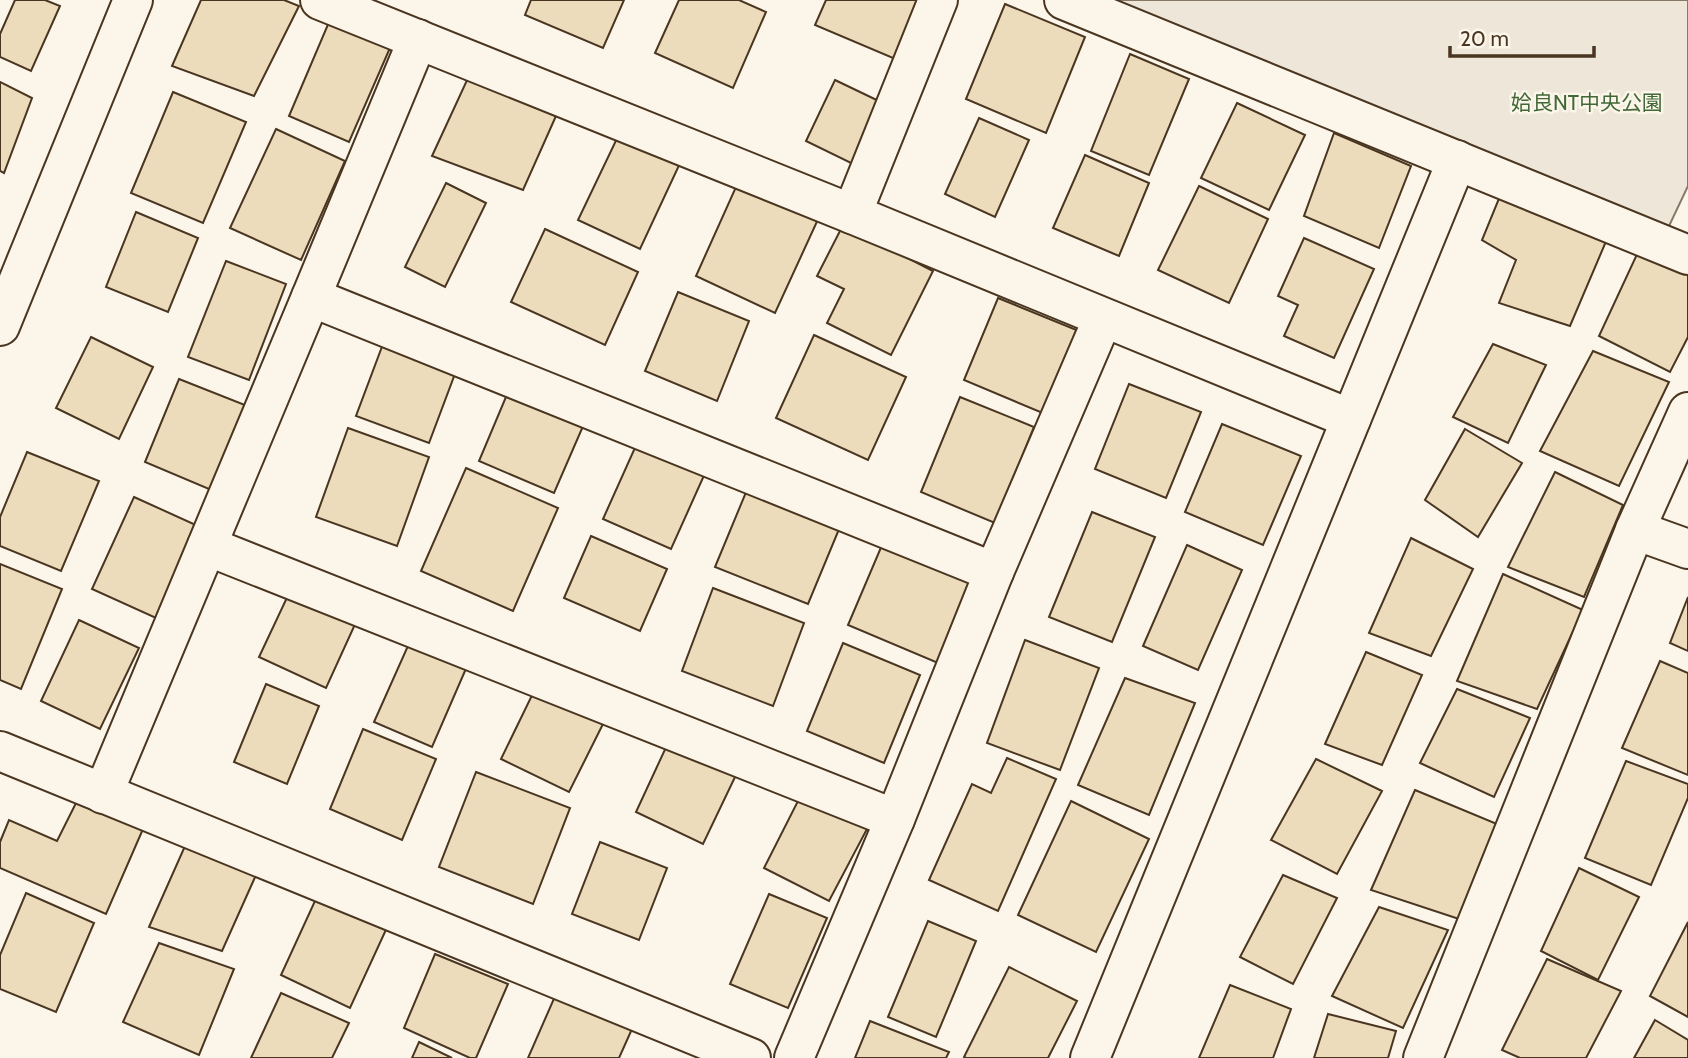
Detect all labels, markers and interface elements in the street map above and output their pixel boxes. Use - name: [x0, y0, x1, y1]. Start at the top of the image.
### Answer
- scale bar: [1450, 14, 1594, 58]
- text: 20 m: [1460, 26, 1509, 51]
- park label: 姶良NT中央公園: [1511, 90, 1663, 115]

